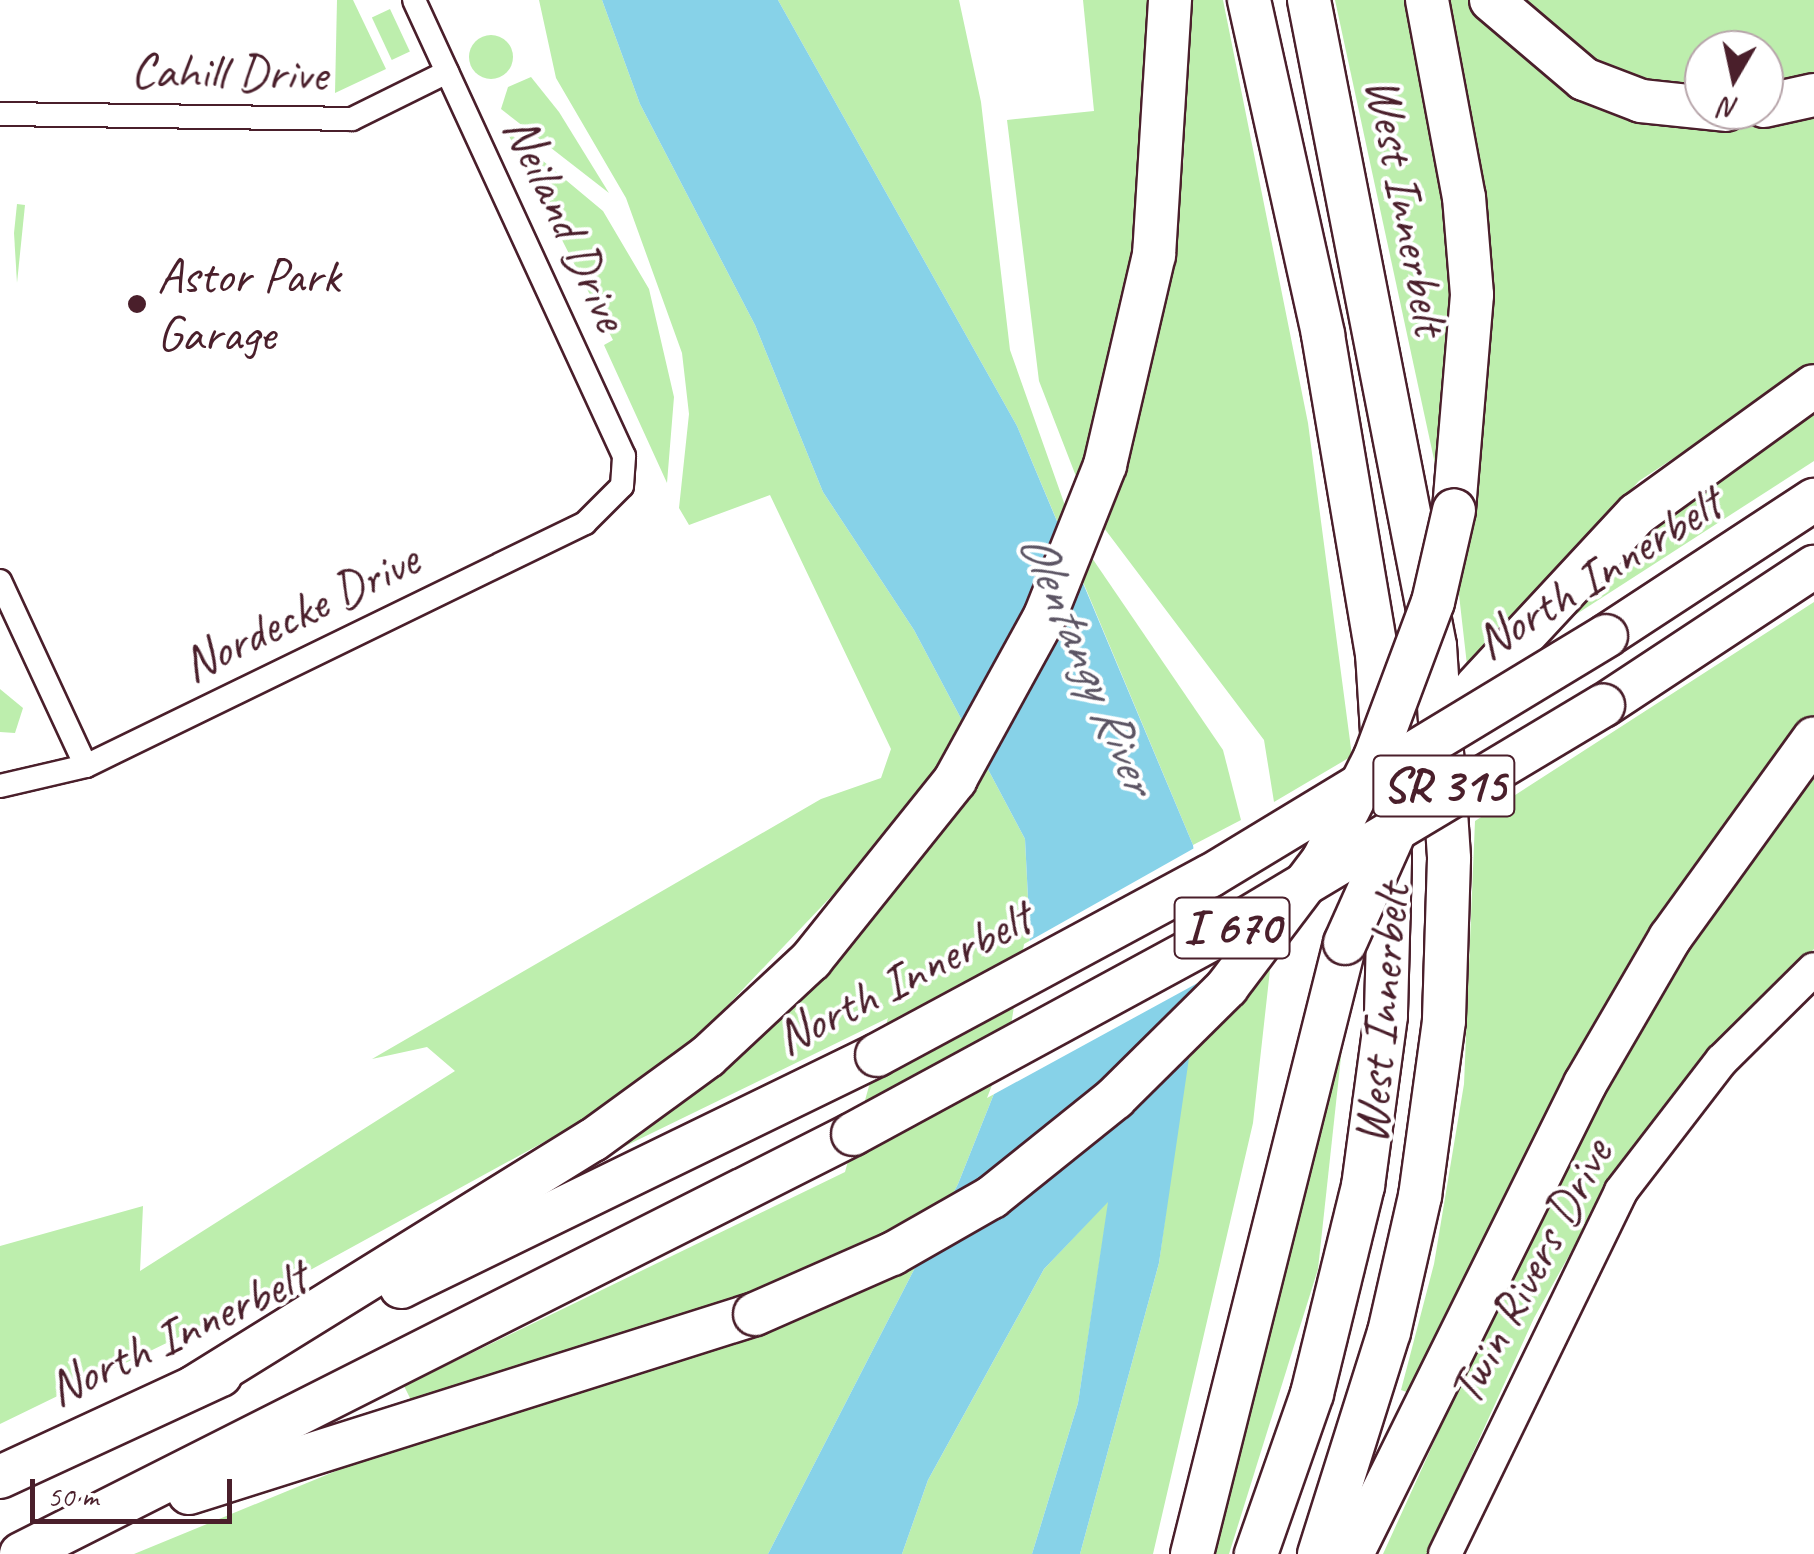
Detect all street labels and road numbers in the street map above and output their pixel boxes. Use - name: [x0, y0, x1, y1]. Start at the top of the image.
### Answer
- street label: Cahill Drive: [130, 40, 328, 104]
- street label: West Innerbelt: [1353, 73, 1461, 339]
- street label: Neiland Drive: [490, 107, 642, 339]
- street label: North Innerbelt: [1464, 474, 1732, 672]
- street label: Nordecke Drive: [172, 529, 428, 695]
- road number: SR 315: [1372, 743, 1516, 829]
- street label: West Innerbelt: [1340, 882, 1422, 1146]
- road number: I 670: [1172, 885, 1292, 971]
- street label: North Innerbelt: [765, 888, 1041, 1068]
- street label: Twin Rivers Drive: [1434, 1128, 1626, 1416]
- street label: North Innerbelt: [38, 1247, 316, 1419]

